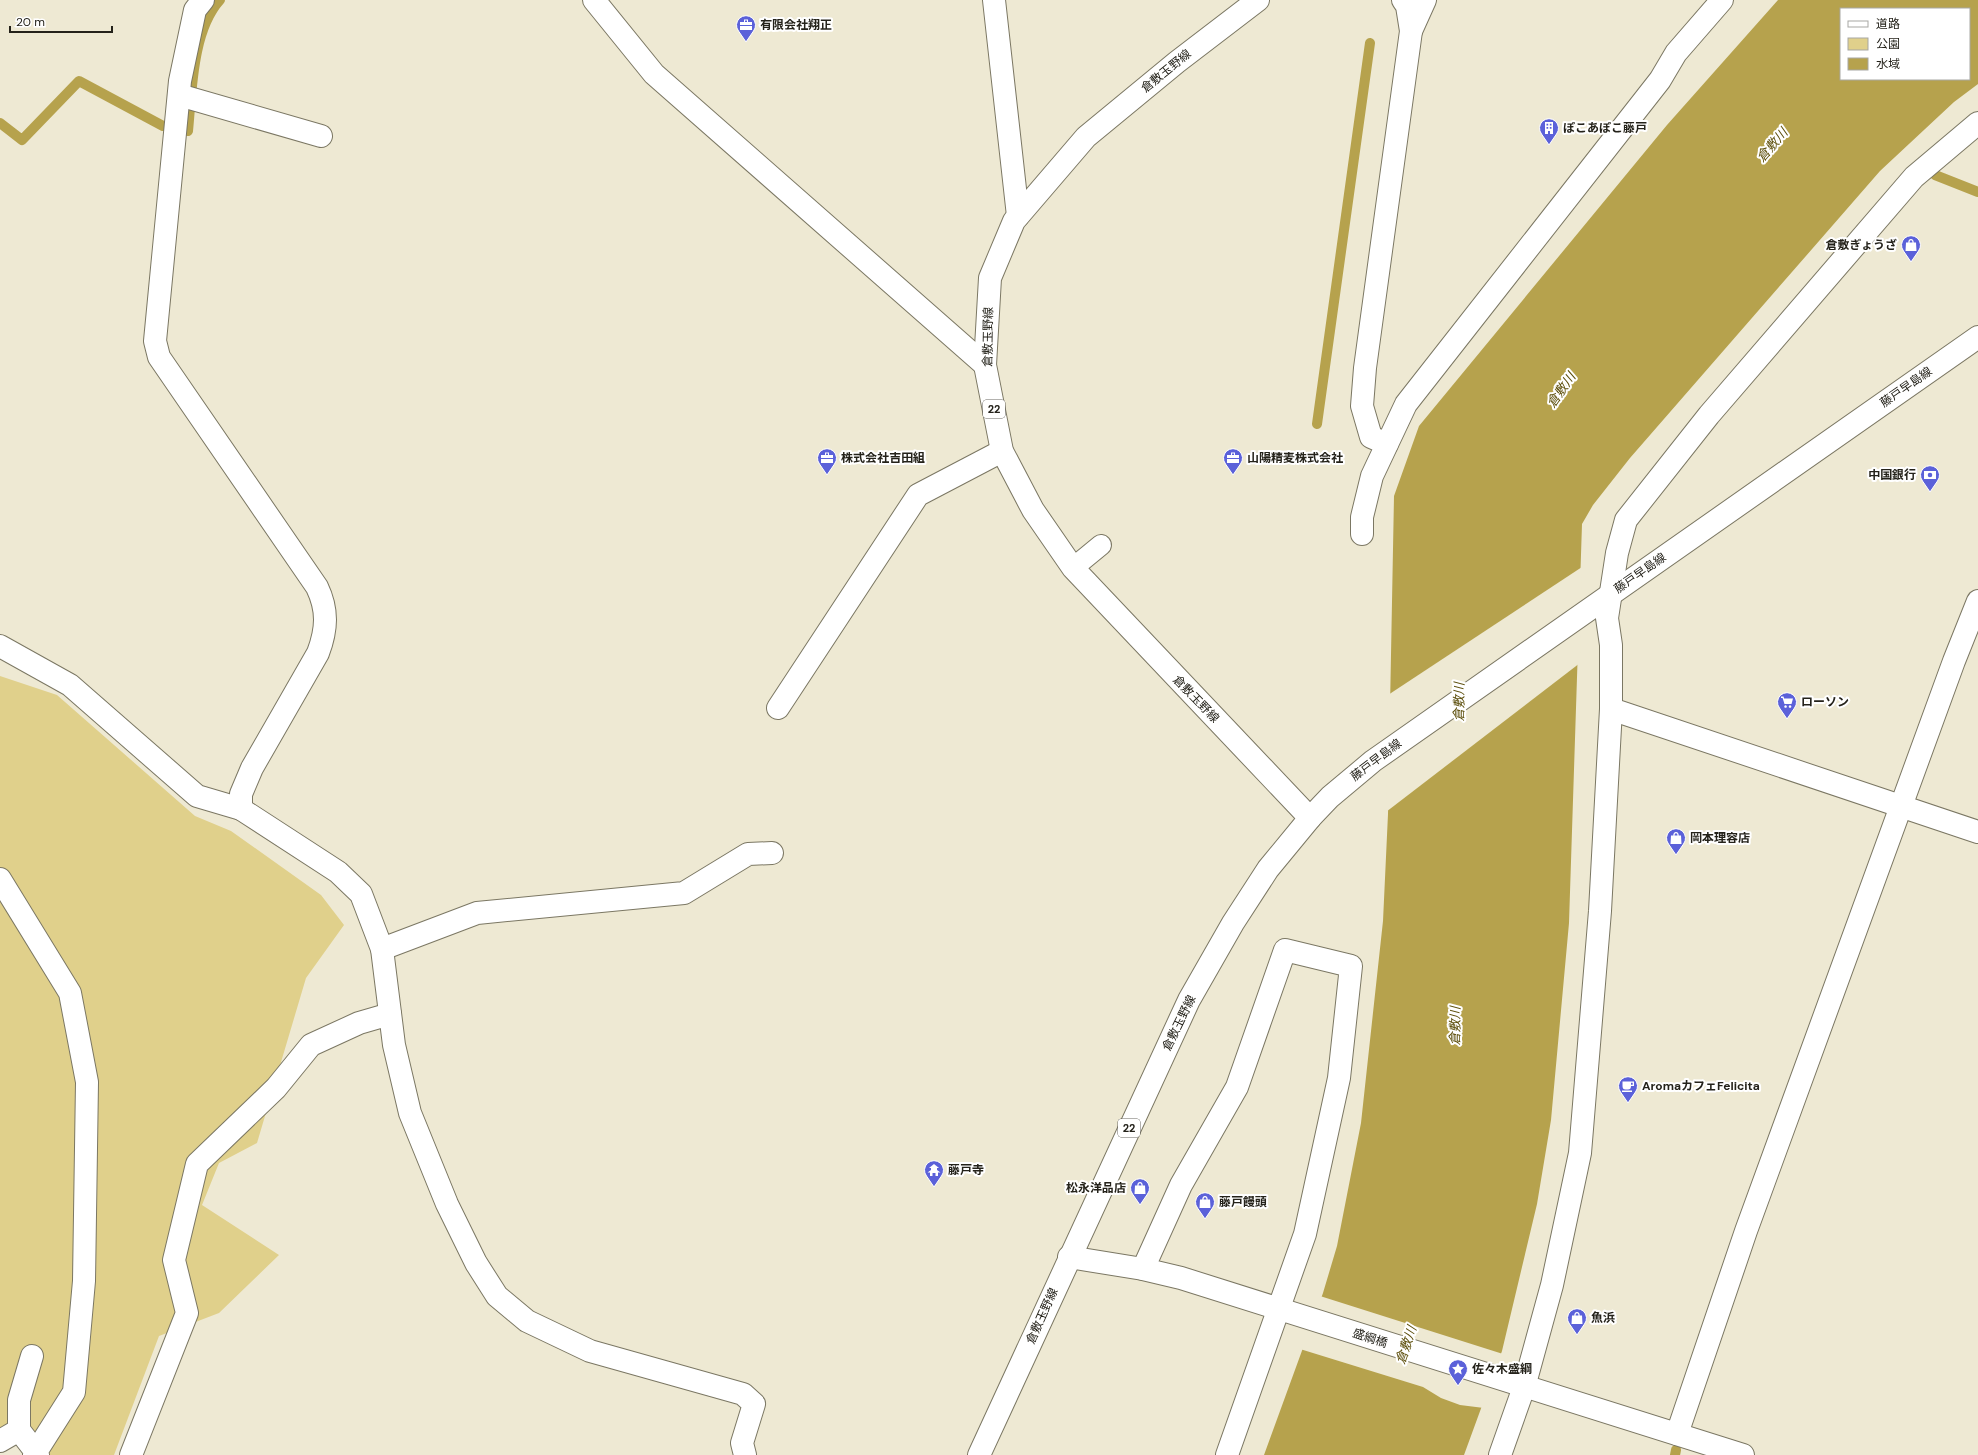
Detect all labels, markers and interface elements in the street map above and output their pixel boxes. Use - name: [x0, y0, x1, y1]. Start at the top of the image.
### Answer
- scale bar: [10, 8, 112, 34]
- legend: [1840, 8, 1970, 80]
- text: 20 m: [16, 14, 45, 30]
- office icon: 有限会社翔正: [735, 14, 757, 42]
- text: 道路: [1876, 16, 1900, 32]
- place label: 有限会社翔正: [760, 17, 832, 33]
- text: 公園: [1876, 36, 1900, 52]
- street label: 倉敷玉野線: [1138, 46, 1194, 96]
- text: 水域: [1876, 56, 1900, 72]
- building icon: ぽこあぽこ藤戸: [1538, 117, 1560, 145]
- place label: ぽこあぽこ藤戸: [1563, 120, 1647, 136]
- water label: 倉敷川: [1753, 123, 1793, 165]
- shop icon: 倉敷ぎょうざ: [1900, 234, 1922, 262]
- place label: 倉敷ぎょうざ: [1826, 237, 1897, 253]
- street label: 倉敷玉野線: [979, 307, 997, 367]
- street label: 藤戸早島線: [1877, 363, 1935, 411]
- water label: 倉敷川: [1543, 368, 1580, 411]
- road number: 22: [983, 400, 1005, 418]
- office icon: 株式会社吉田組: [816, 447, 838, 475]
- office icon: 山陽精麦株式会社: [1222, 447, 1244, 475]
- place label: 株式会社吉田組: [841, 450, 925, 466]
- place label: 山陽精麦株式会社: [1247, 450, 1343, 466]
- bank icon: 中国銀行: [1919, 464, 1941, 492]
- place label: 中国銀行: [1868, 467, 1916, 483]
- street label: 藤戸早島線: [1611, 549, 1669, 597]
- street label: 倉敷玉野線: [1169, 672, 1223, 726]
- water label: 倉敷川: [1450, 680, 1468, 722]
- supermarket icon: ローソン: [1776, 691, 1798, 719]
- place label: ローソン: [1801, 694, 1849, 710]
- street label: 藤戸早島線: [1347, 736, 1405, 784]
- shop icon: 岡本理容店: [1665, 827, 1687, 855]
- place label: 岡本理容店: [1690, 830, 1750, 846]
- street label: 倉敷玉野線: [1159, 993, 1199, 1053]
- water label: 倉敷川: [1446, 1004, 1464, 1046]
- cafe icon: AromaカフェFelicita: [1617, 1075, 1639, 1103]
- place label: AromaカフェFelicita: [1642, 1078, 1760, 1094]
- road number: 22: [1118, 1119, 1140, 1137]
- temple icon: 藤戸寺: [923, 1159, 945, 1187]
- place label: 藤戸寺: [948, 1162, 984, 1178]
- shop icon: 松永洋品店: [1129, 1177, 1151, 1205]
- place label: 松永洋品店: [1066, 1180, 1126, 1196]
- shop icon: 藤戸饅頭: [1194, 1191, 1216, 1219]
- place label: 藤戸饅頭: [1219, 1194, 1267, 1210]
- street label: 倉敷玉野線: [1022, 1285, 1062, 1347]
- shop icon: 魚浜: [1566, 1307, 1588, 1335]
- place label: 魚浜: [1591, 1310, 1615, 1326]
- water label: 倉敷川: [1392, 1322, 1421, 1366]
- street label: 盛綱橋: [1350, 1325, 1390, 1351]
- place icon: 佐々木盛綱: [1447, 1358, 1469, 1386]
- place label: 佐々木盛綱: [1472, 1361, 1532, 1377]

